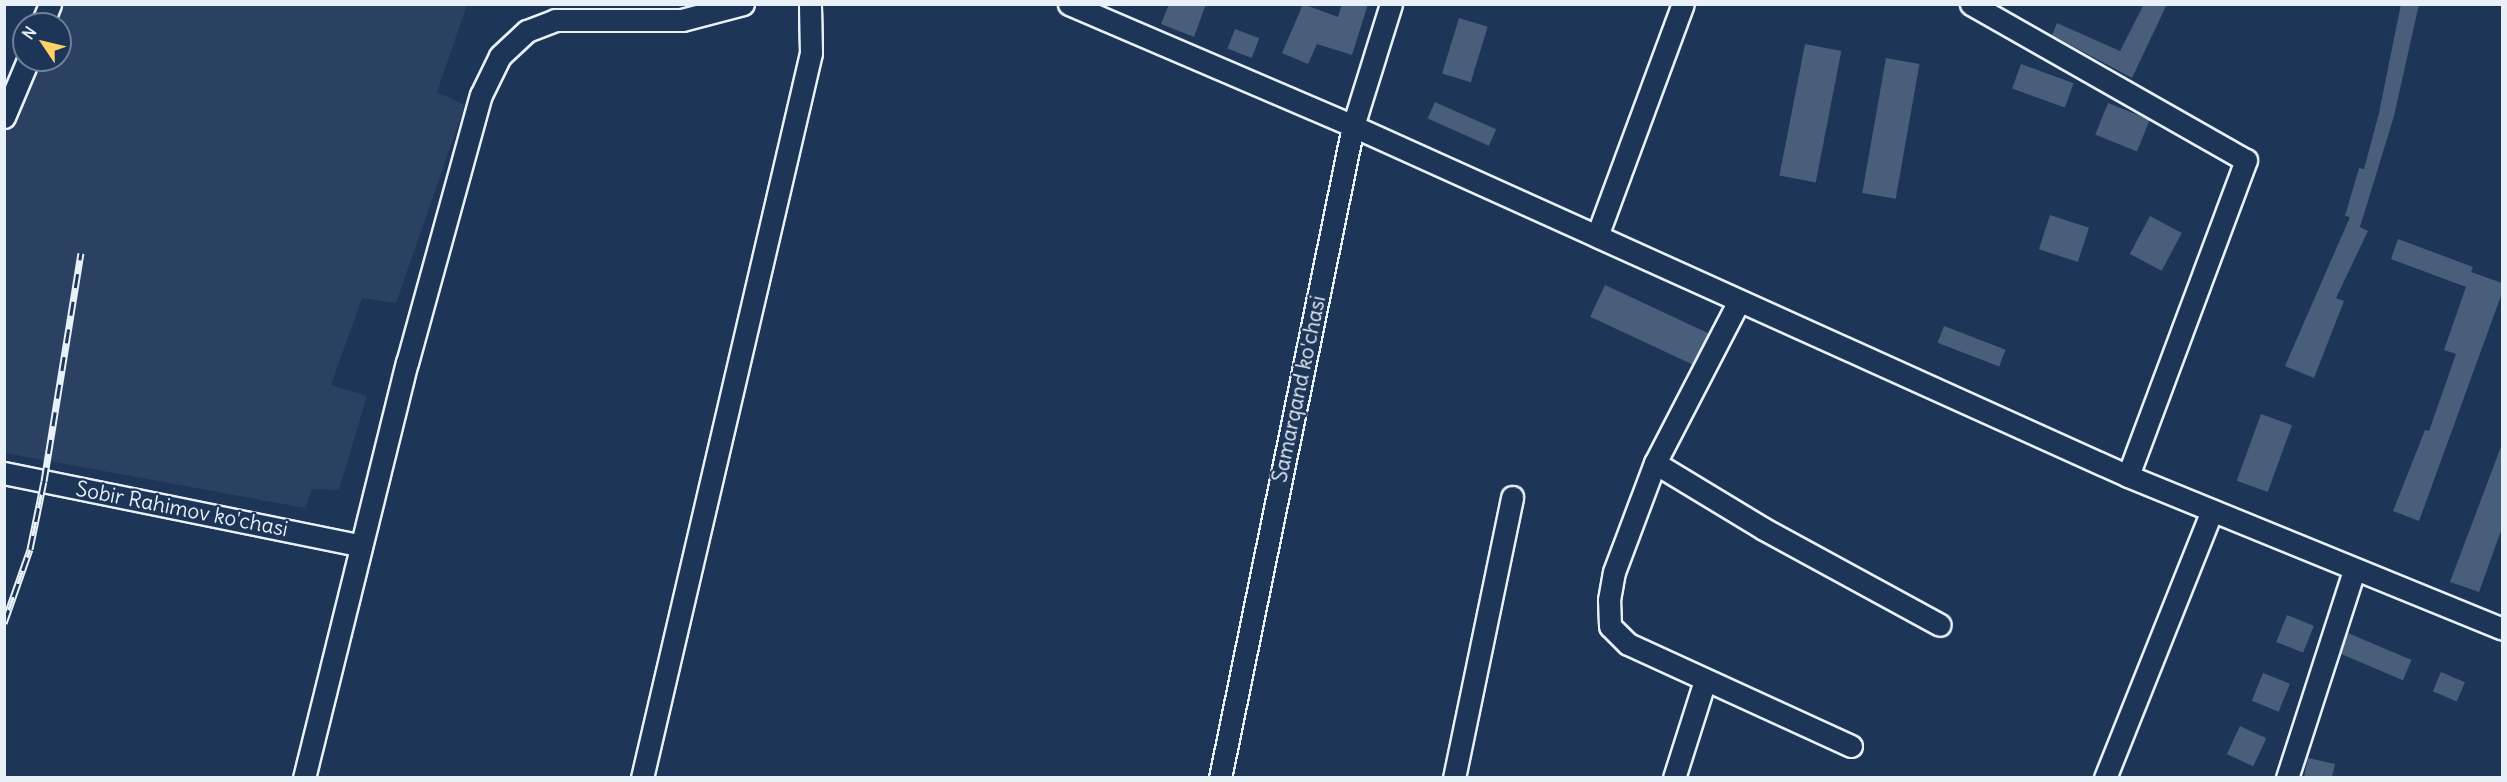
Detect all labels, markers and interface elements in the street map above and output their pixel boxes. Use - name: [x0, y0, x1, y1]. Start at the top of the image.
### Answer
- north arrow: [12, 12, 72, 72]
- text: N: [18, 23, 40, 43]
- street label: Samarqand ko'chasi: [1267, 293, 1331, 485]
- street label: Sobir Rahimov ko'chasi: [74, 476, 290, 542]

